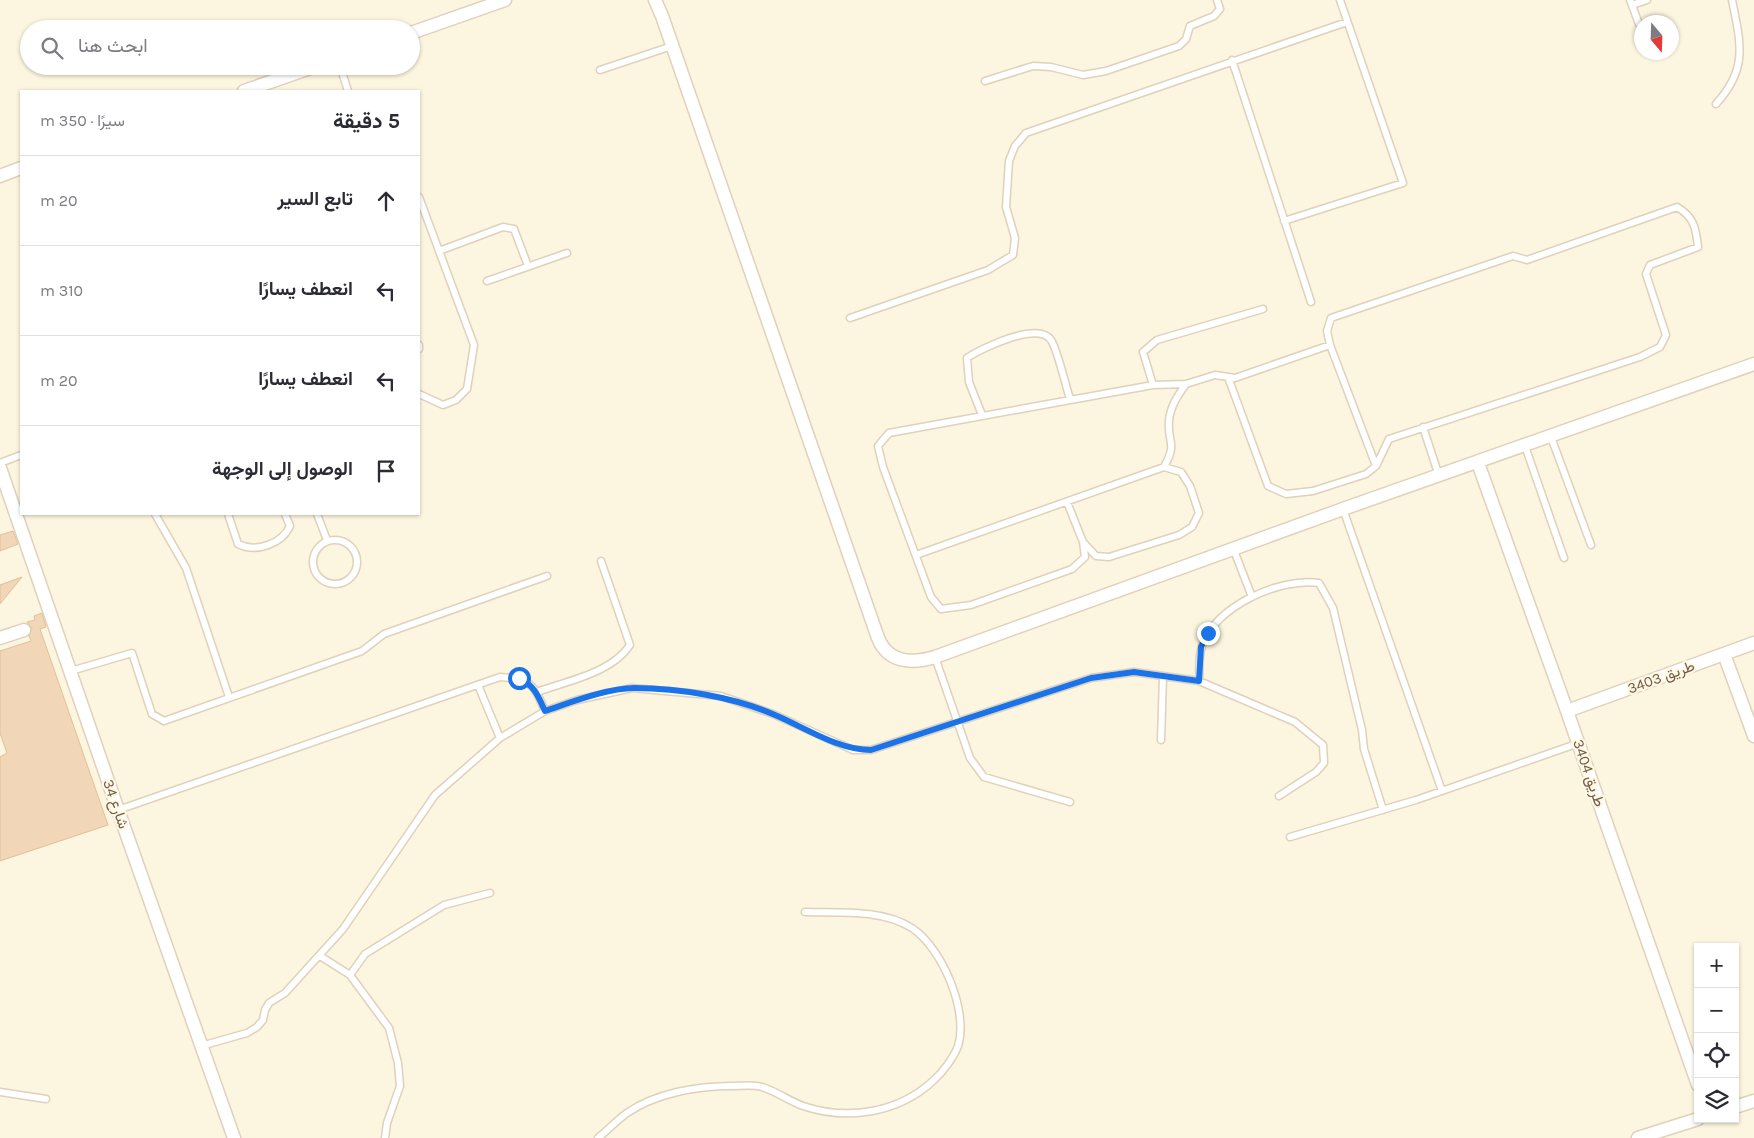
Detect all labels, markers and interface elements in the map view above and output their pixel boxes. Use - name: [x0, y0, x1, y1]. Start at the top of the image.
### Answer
- north arrow: [1634, 15, 1679, 60]
- search box: [20, 20, 420, 75]
- icon: search: [38, 34, 66, 62]
- text: ابحث هنا: [78, 35, 148, 57]
- text: 5 دقيقة: [333, 109, 400, 133]
- text: سيرًا · 350 m: [40, 111, 125, 130]
- icon: ahead: [372, 187, 400, 215]
- text: تابع السير: [277, 188, 353, 210]
- text: 20 m: [40, 191, 78, 210]
- icon: left: [372, 277, 400, 305]
- text: انعطف يسارًا: [258, 278, 353, 300]
- text: 310 m: [40, 281, 83, 300]
- icon: left: [372, 367, 400, 395]
- text: انعطف يسارًا: [258, 368, 353, 390]
- text: 20 m: [40, 371, 78, 390]
- icon: arrive: [372, 457, 400, 485]
- text: الوصول إلى الوجهة: [212, 458, 353, 480]
- route end: [1197, 622, 1220, 645]
- street label: طريق 3403: [1625, 656, 1698, 698]
- route start: [508, 667, 531, 690]
- street label: طريق 3404: [1568, 737, 1609, 810]
- street label: شارع 34: [97, 777, 133, 832]
- map controls: [1694, 943, 1739, 1123]
- button: +: [1694, 943, 1739, 988]
- button: −: [1694, 988, 1739, 1033]
- button: locate: [1694, 1033, 1739, 1078]
- button: layers: [1694, 1078, 1739, 1123]

